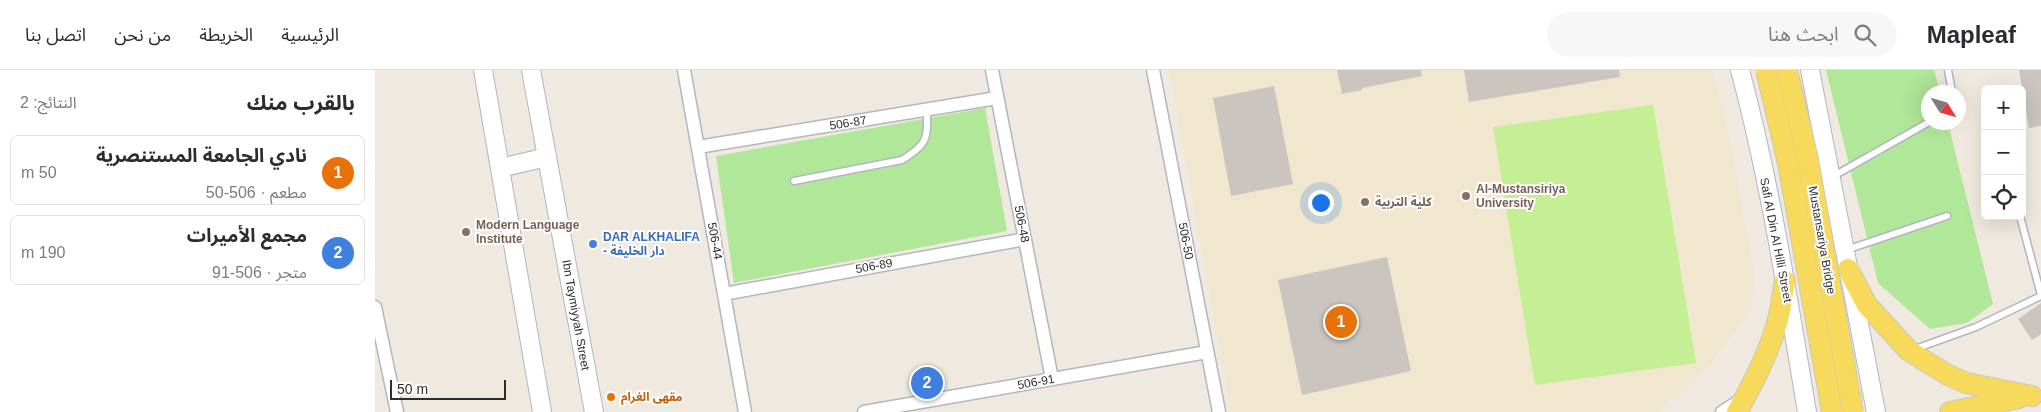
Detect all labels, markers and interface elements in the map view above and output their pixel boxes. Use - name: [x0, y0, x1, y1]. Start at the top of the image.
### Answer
- search box: [1547, 12, 1897, 57]
- icon: search: [1851, 21, 1879, 49]
- text: Mapleaf: [1927, 21, 2016, 48]
- text: ابحث هنا: [1768, 24, 1839, 45]
- text: اتصل بنا: [25, 25, 86, 45]
- text: من نحن: [114, 25, 171, 45]
- text: الخريطة: [199, 25, 253, 45]
- text: الرئيسية: [281, 25, 339, 45]
- north arrow: [1921, 85, 1966, 130]
- map controls: [1981, 85, 2026, 220]
- button: +: [1981, 85, 2026, 130]
- text: بالقرب منك: [247, 91, 355, 114]
- text: النتائج: 2: [20, 94, 77, 111]
- street label: 506-87: [828, 113, 868, 133]
- button: −: [1981, 130, 2026, 175]
- text: نادي الجامعة المستنصرية: [96, 145, 307, 166]
- text: 50 m: [21, 164, 57, 181]
- text: 1: [334, 164, 342, 181]
- button: locate: [1981, 175, 2026, 220]
- street label: Safi Al Din Al Hilli Street: [1757, 176, 1795, 304]
- place label: Al-Mustansiriya University: [1476, 182, 1566, 210]
- text: مطعم · 506-50: [206, 184, 307, 201]
- street label: Mustansariya Bridge: [1806, 185, 1838, 295]
- your location: [1308, 190, 1334, 216]
- marker: Al-Mustansiriya University: [1460, 190, 1472, 202]
- place label: كلية التربية: [1375, 195, 1432, 209]
- marker: كلية التربية: [1359, 196, 1371, 208]
- street label: 506-48: [1012, 204, 1032, 244]
- place label: Modern Language Institute: [476, 218, 580, 246]
- street label: 506-44: [705, 221, 725, 261]
- street label: 506-50: [1176, 221, 1196, 261]
- text: مجمع الأميرات: [187, 225, 307, 246]
- marker: Modern Language Institute: [460, 226, 472, 238]
- place label: DAR ALKHALIFA - دار الخليفة: [603, 230, 700, 258]
- marker: DAR ALKHALIFA - دار الخليفة: [587, 238, 599, 250]
- text: 190 m: [21, 244, 65, 261]
- text: 2: [334, 244, 342, 261]
- street label: 506-89: [854, 256, 894, 276]
- street label: Ibn Taymiyyah Street: [559, 259, 593, 372]
- text: متجر · 506-91: [212, 264, 307, 281]
- pin: 1: [1325, 303, 1357, 341]
- pin: 2: [911, 364, 943, 402]
- street label: 506-91: [1016, 372, 1056, 392]
- scale bar: [390, 377, 506, 400]
- text: 50 m: [397, 381, 428, 397]
- place label: مقهى الغرام: [621, 390, 683, 406]
- marker: مقهى الغرام: [605, 391, 617, 403]

